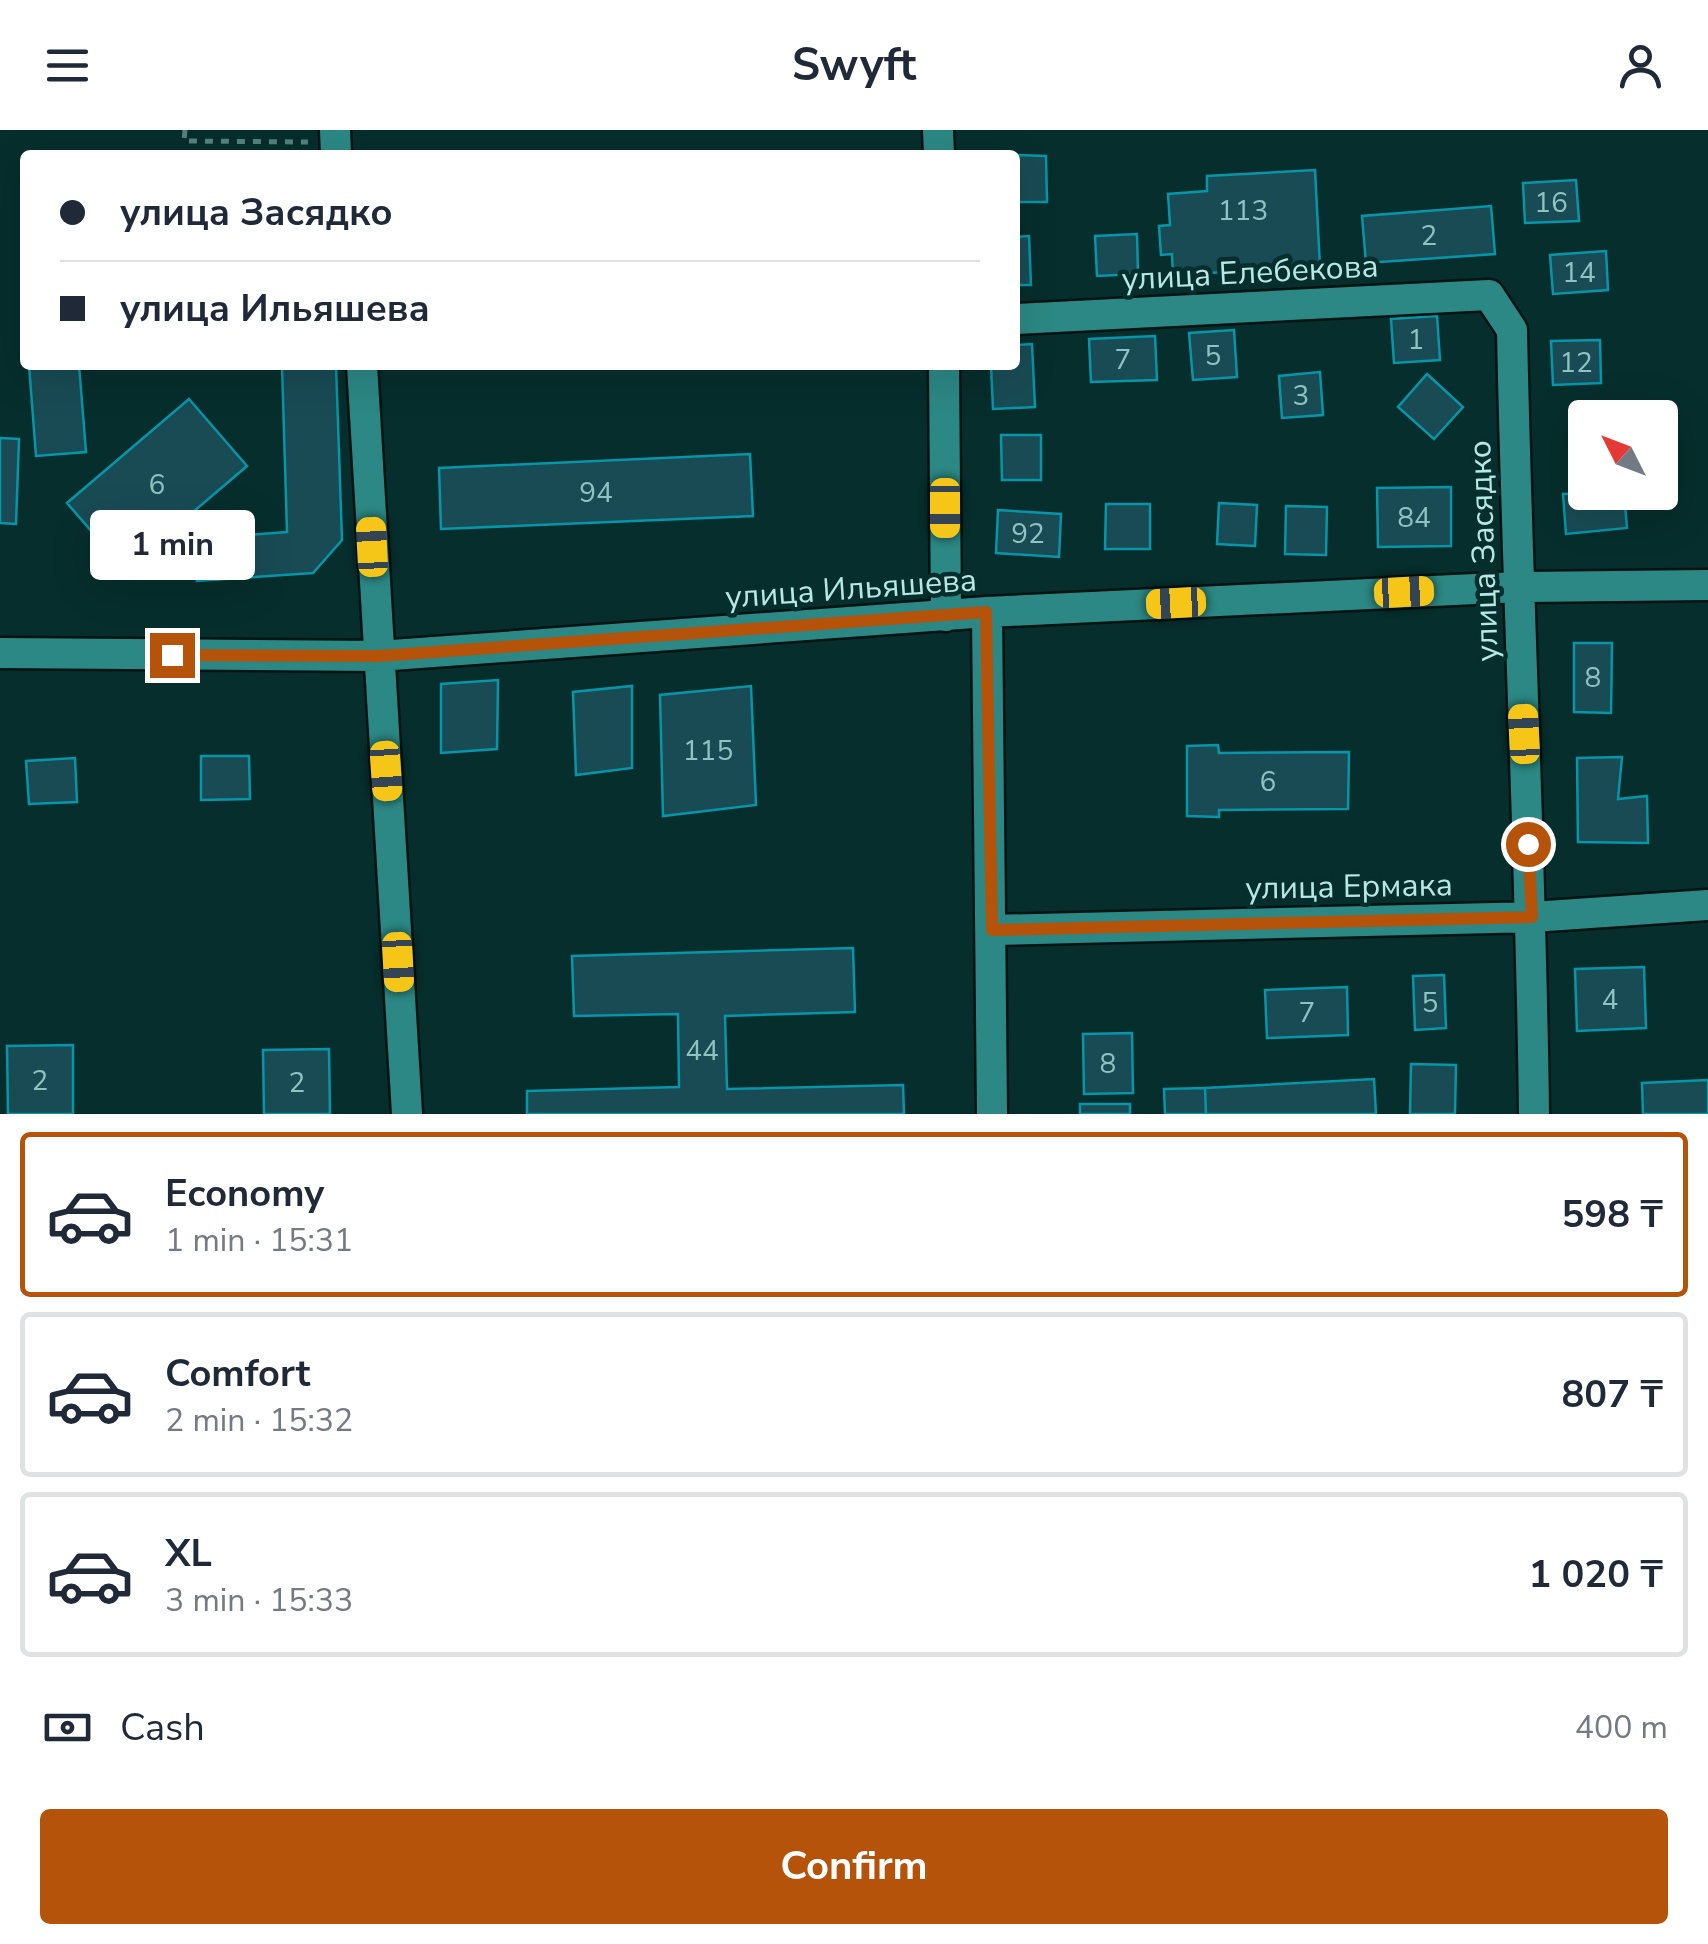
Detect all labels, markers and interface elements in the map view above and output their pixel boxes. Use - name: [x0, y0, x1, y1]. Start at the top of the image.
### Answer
- text: Swyft: [792, 35, 916, 96]
- icon: menu: [40, 38, 95, 93]
- icon: person: [1613, 38, 1668, 93]
- house number: 16: [1534, 184, 1568, 222]
- text: улица Засядко: [120, 187, 393, 238]
- house number: 113: [1218, 192, 1268, 230]
- house number: 2: [1421, 217, 1437, 255]
- street label: улица Елебекова: [1121, 244, 1379, 301]
- house number: 14: [1562, 254, 1596, 292]
- text: улица Ильяшева: [120, 283, 430, 334]
- house number: 1: [1408, 321, 1424, 359]
- house number: 5: [1205, 337, 1221, 375]
- house number: 7: [1115, 341, 1131, 379]
- house number: 12: [1559, 344, 1593, 382]
- house number: 3: [1293, 377, 1309, 415]
- north arrow: [1568, 400, 1678, 510]
- map controls: [1568, 400, 1678, 510]
- street label: улица Засядко: [1458, 440, 1509, 662]
- house number: 6: [149, 466, 165, 504]
- house number: 94: [579, 474, 613, 512]
- car: [930, 478, 960, 538]
- house number: 84: [1397, 499, 1431, 537]
- callout: 1 min: [90, 510, 254, 580]
- house number: 92: [1011, 515, 1045, 553]
- car: [355, 516, 389, 578]
- text: 1 min: [131, 523, 214, 566]
- street label: улица Ильяшева: [724, 558, 978, 619]
- car: [1373, 575, 1435, 609]
- car: [1145, 586, 1207, 620]
- route end: [150, 633, 195, 678]
- house number: 8: [1585, 659, 1601, 697]
- car: [1507, 703, 1541, 765]
- house number: 115: [683, 732, 733, 770]
- car: [369, 740, 403, 802]
- house number: 6: [1260, 763, 1276, 801]
- route start: [1506, 822, 1551, 867]
- street label: улица Ермака: [1245, 863, 1453, 910]
- car: [381, 931, 415, 993]
- house number: 4: [1602, 981, 1618, 1019]
- house number: 5: [1422, 984, 1438, 1022]
- house number: 7: [1299, 994, 1315, 1032]
- house number: 44: [685, 1032, 719, 1070]
- house number: 8: [1100, 1045, 1116, 1083]
- house number: 2: [32, 1062, 48, 1100]
- house number: 2: [289, 1064, 305, 1102]
- text: Economy: [165, 1168, 324, 1219]
- icon: car: [45, 1170, 135, 1260]
- text: 598 ₸: [1562, 1189, 1663, 1240]
- text: 1 min · 15:31: [165, 1219, 353, 1262]
- text: Comfort: [165, 1348, 310, 1399]
- icon: car: [45, 1350, 135, 1440]
- text: 807 ₸: [1562, 1369, 1663, 1420]
- text: 2 min · 15:32: [165, 1399, 353, 1442]
- text: XL: [165, 1528, 212, 1579]
- icon: car: [45, 1530, 135, 1620]
- text: 1 020 ₸: [1528, 1549, 1663, 1600]
- text: 3 min · 15:33: [165, 1579, 353, 1622]
- icon: cash: [40, 1700, 95, 1755]
- text: Cash: [120, 1702, 205, 1753]
- text: 400 m: [1575, 1706, 1668, 1749]
- button: Confirm: [40, 1809, 1668, 1924]

